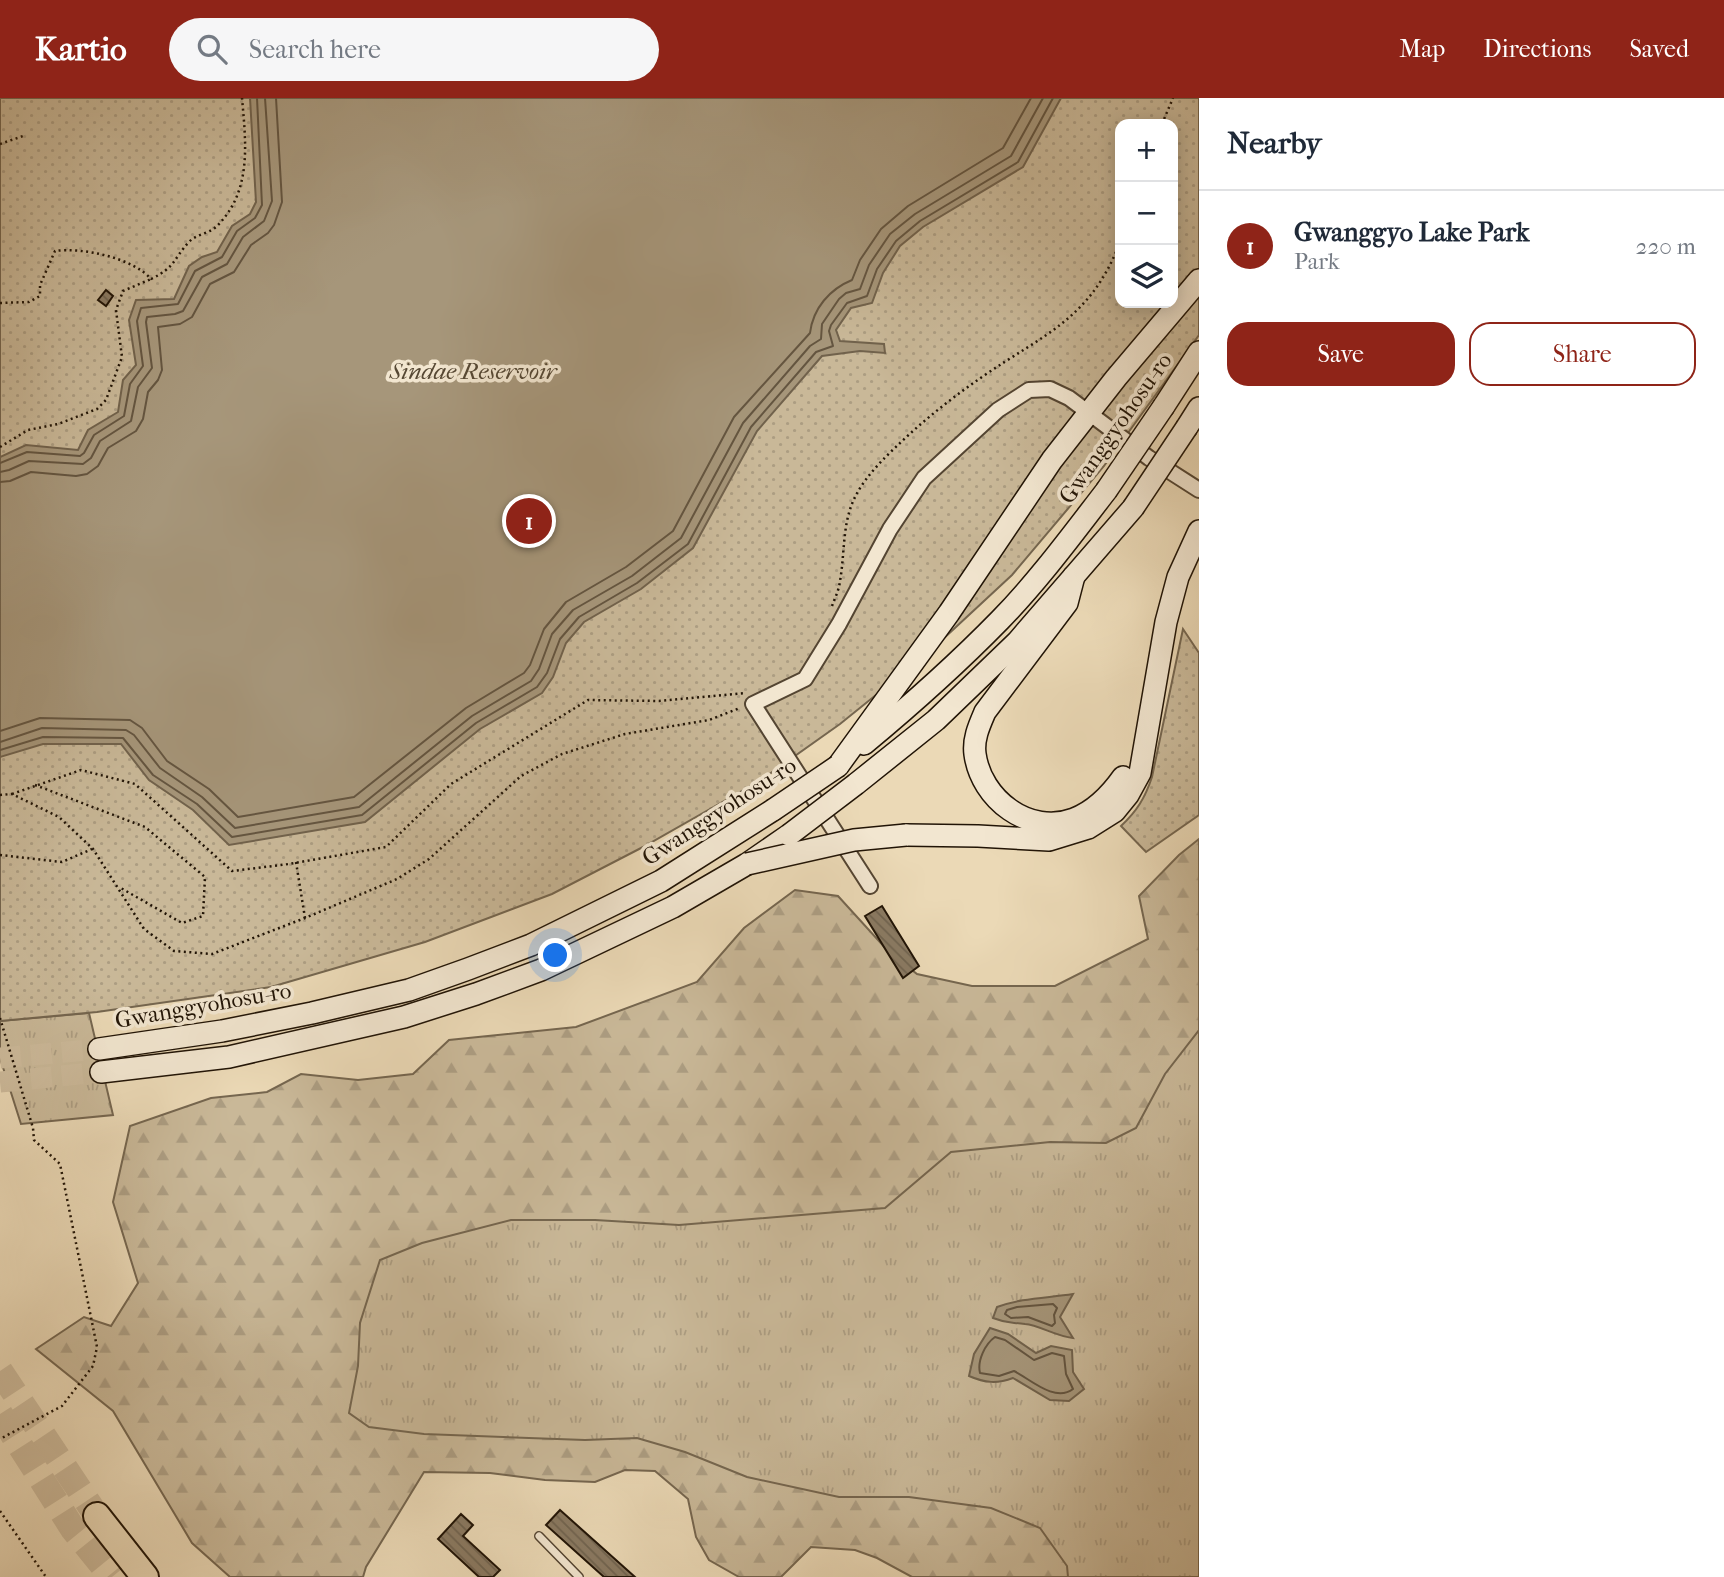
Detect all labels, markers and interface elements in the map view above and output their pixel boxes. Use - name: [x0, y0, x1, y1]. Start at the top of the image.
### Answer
- search box: [169, 18, 659, 81]
- text: Kartio: [35, 30, 127, 69]
- icon: search: [193, 30, 231, 68]
- text: Search here: [249, 34, 381, 65]
- text: Map: [1399, 35, 1445, 63]
- text: Directions: [1483, 35, 1591, 63]
- text: Saved: [1629, 35, 1689, 63]
- map controls: [1115, 119, 1178, 308]
- button: +: [1115, 119, 1178, 182]
- text: Nearby: [1227, 126, 1322, 161]
- button: −: [1115, 182, 1178, 245]
- text: Gwanggyo Lake Park: [1294, 217, 1529, 248]
- text: 1: [1246, 233, 1254, 260]
- text: 220 m: [1636, 233, 1696, 260]
- button: layers: [1115, 245, 1178, 308]
- text: Park: [1294, 248, 1340, 275]
- button: Save: [1227, 322, 1455, 386]
- button: Share: [1469, 322, 1696, 386]
- street label: Gwanggyohosu-ro: [1053, 348, 1178, 509]
- water label: Sindae Reservoir: [388, 357, 559, 385]
- pin: 1: [506, 495, 552, 547]
- street label: Gwanggyohosu-ro: [637, 752, 801, 871]
- your location: [538, 938, 572, 972]
- street label: Gwanggyohosu-ro: [113, 977, 293, 1034]

